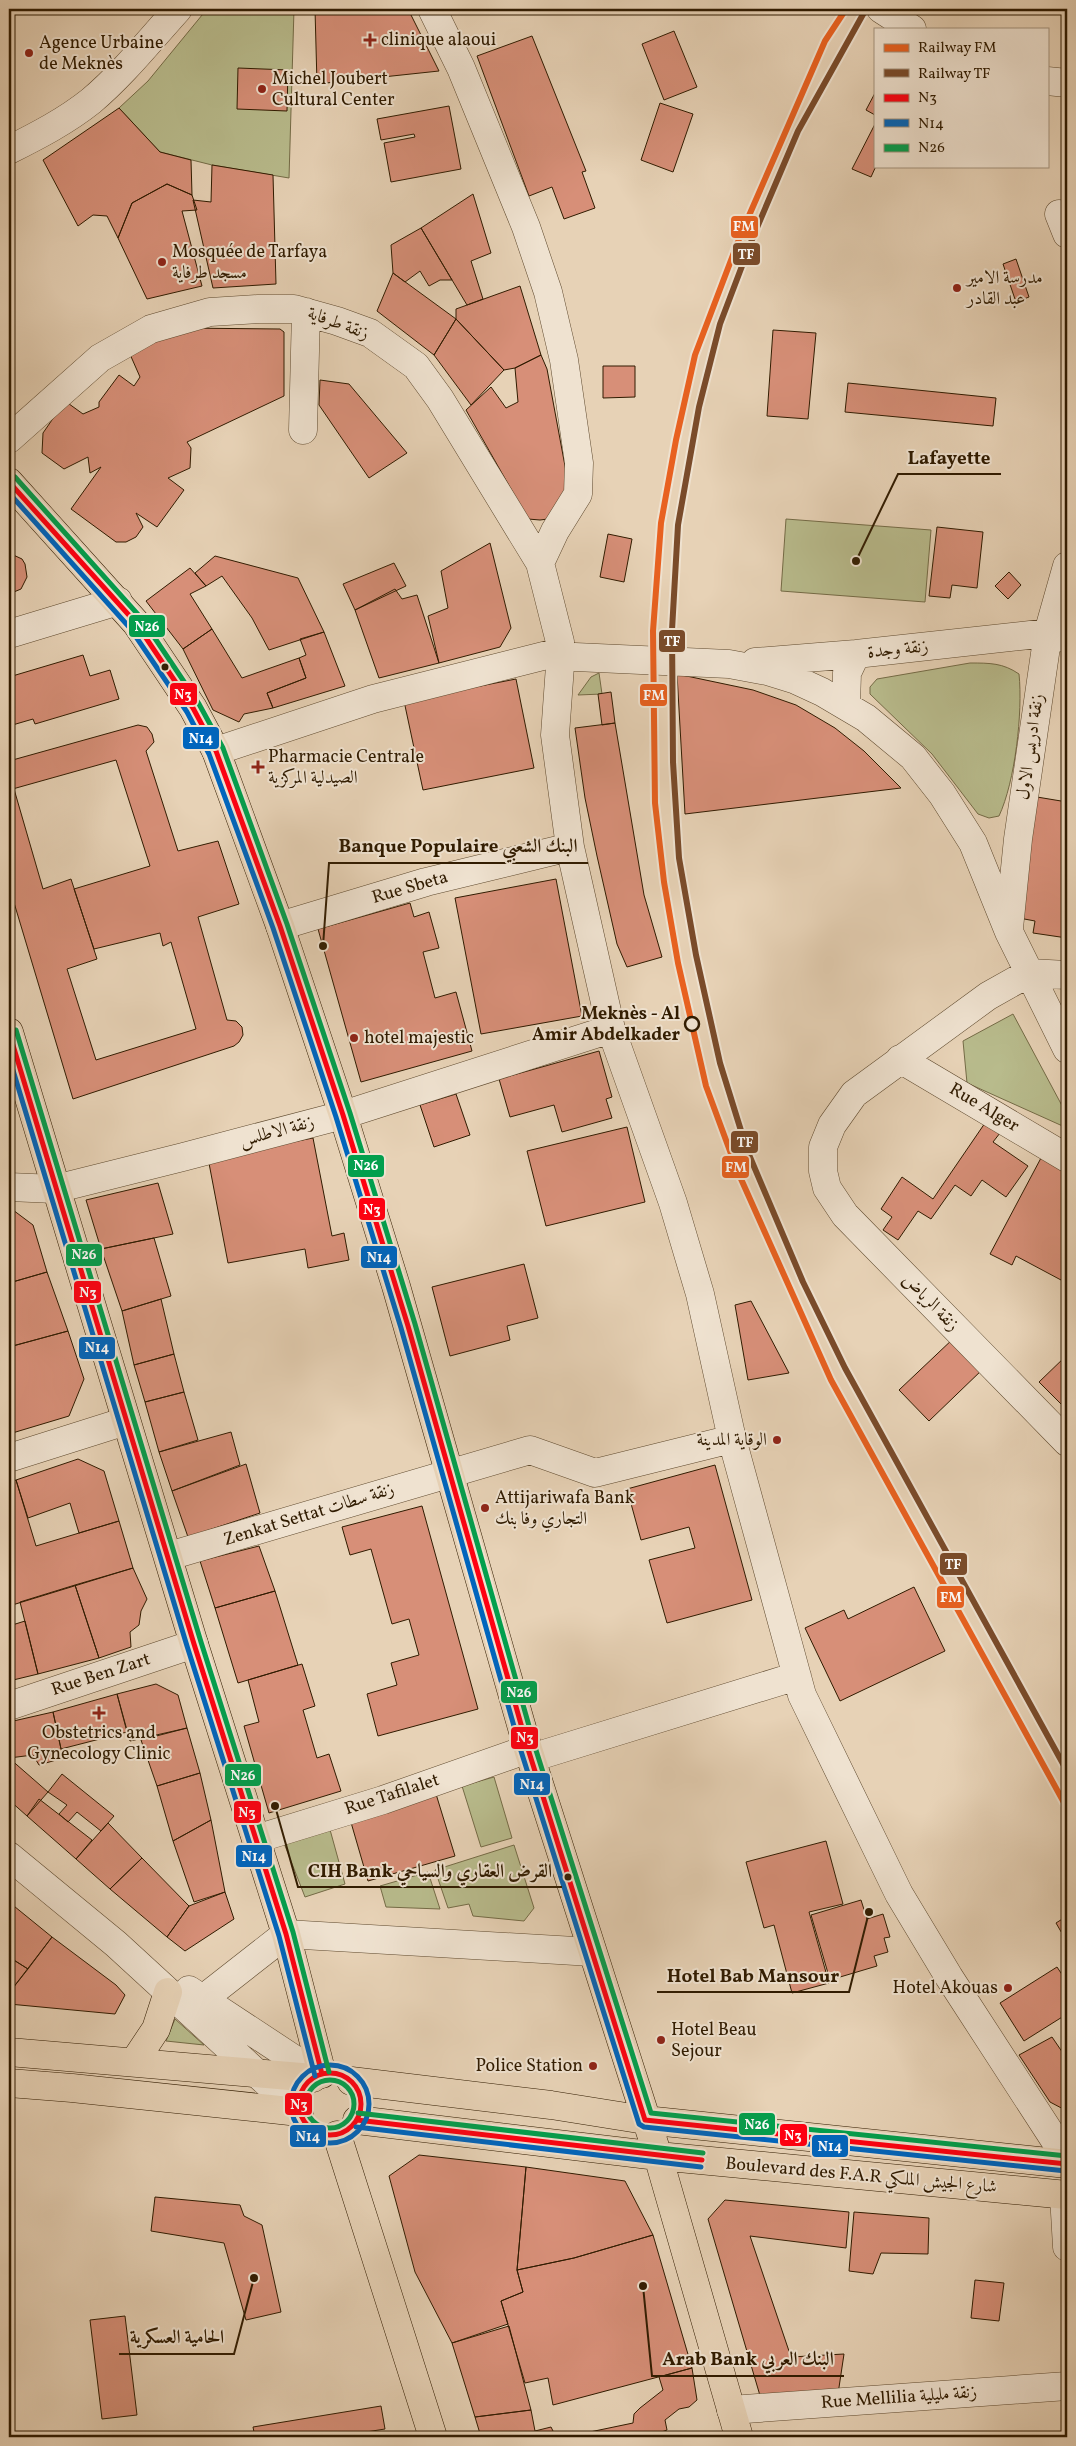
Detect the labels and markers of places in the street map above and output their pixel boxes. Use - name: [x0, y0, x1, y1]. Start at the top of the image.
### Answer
- place label: clinique alaoui: [381, 28, 496, 53]
- place label: Agence Urbaine de Meknès: [39, 31, 164, 77]
- marker: clinique alaoui: [363, 33, 377, 47]
- marker: Agence Urbaine de Meknès: [23, 47, 35, 59]
- place label: Michel Joubert Cultural Center: [272, 67, 395, 113]
- marker: Michel Joubert Cultural Center: [256, 83, 268, 95]
- place label: Mosquée de Tarfaya مسجد طرفاية: [172, 240, 327, 286]
- marker: Mosquée de Tarfaya مسجد طرفاية: [156, 256, 168, 268]
- place label: مدرسة الامير عبد القادر: [965, 266, 1043, 312]
- marker: مدرسة الامير عبد القادر: [951, 282, 963, 294]
- callout: Lafayette: [898, 440, 1001, 474]
- unlabelled marker: [160, 662, 170, 672]
- place label: Pharmacie Centrale الصيدلية المركزية: [268, 745, 424, 791]
- marker: Pharmacie Centrale الصيدلية المركزية: [252, 761, 264, 773]
- callout: Banque Populaire البنك الشعبي: [329, 829, 588, 863]
- place label: Meknès - Al Amir Abdelkader: [532, 1002, 680, 1048]
- marker: Meknès - Al Amir Abdelkader: [684, 1016, 700, 1032]
- place label: hotel majestic: [364, 1026, 474, 1051]
- marker: hotel majestic: [348, 1032, 360, 1044]
- place label: الوقاية المدينة: [697, 1428, 767, 1453]
- marker: الوقاية المدينة: [771, 1434, 783, 1446]
- place label: Attijariwafa Bank التجاري وفا بنك: [495, 1486, 635, 1533]
- marker: Attijariwafa Bank التجاري وفا بنك: [479, 1502, 491, 1514]
- marker: Obstetrics and Gynecology Clinic: [92, 1706, 106, 1720]
- place label: Obstetrics and Gynecology Clinic: [27, 1721, 171, 1767]
- callout: CIH Bank القرض العقاري والسياحي: [298, 1853, 562, 1887]
- unlabelled marker: [563, 1872, 573, 1882]
- callout: Hotel Bab Mansour: [657, 1958, 849, 1992]
- place label: Hotel Akouas: [893, 1976, 998, 2001]
- marker: Hotel Akouas: [1002, 1982, 1014, 1994]
- place label: Hotel Beau Sejour: [671, 2018, 757, 2064]
- marker: Hotel Beau Sejour: [655, 2034, 667, 2046]
- place label: Police Station: [476, 2054, 583, 2079]
- marker: Police Station: [587, 2060, 599, 2072]
- callout: الحامية العسكرية: [119, 2320, 234, 2354]
- callout: Arab Bank البنك العربي: [652, 2342, 844, 2376]

